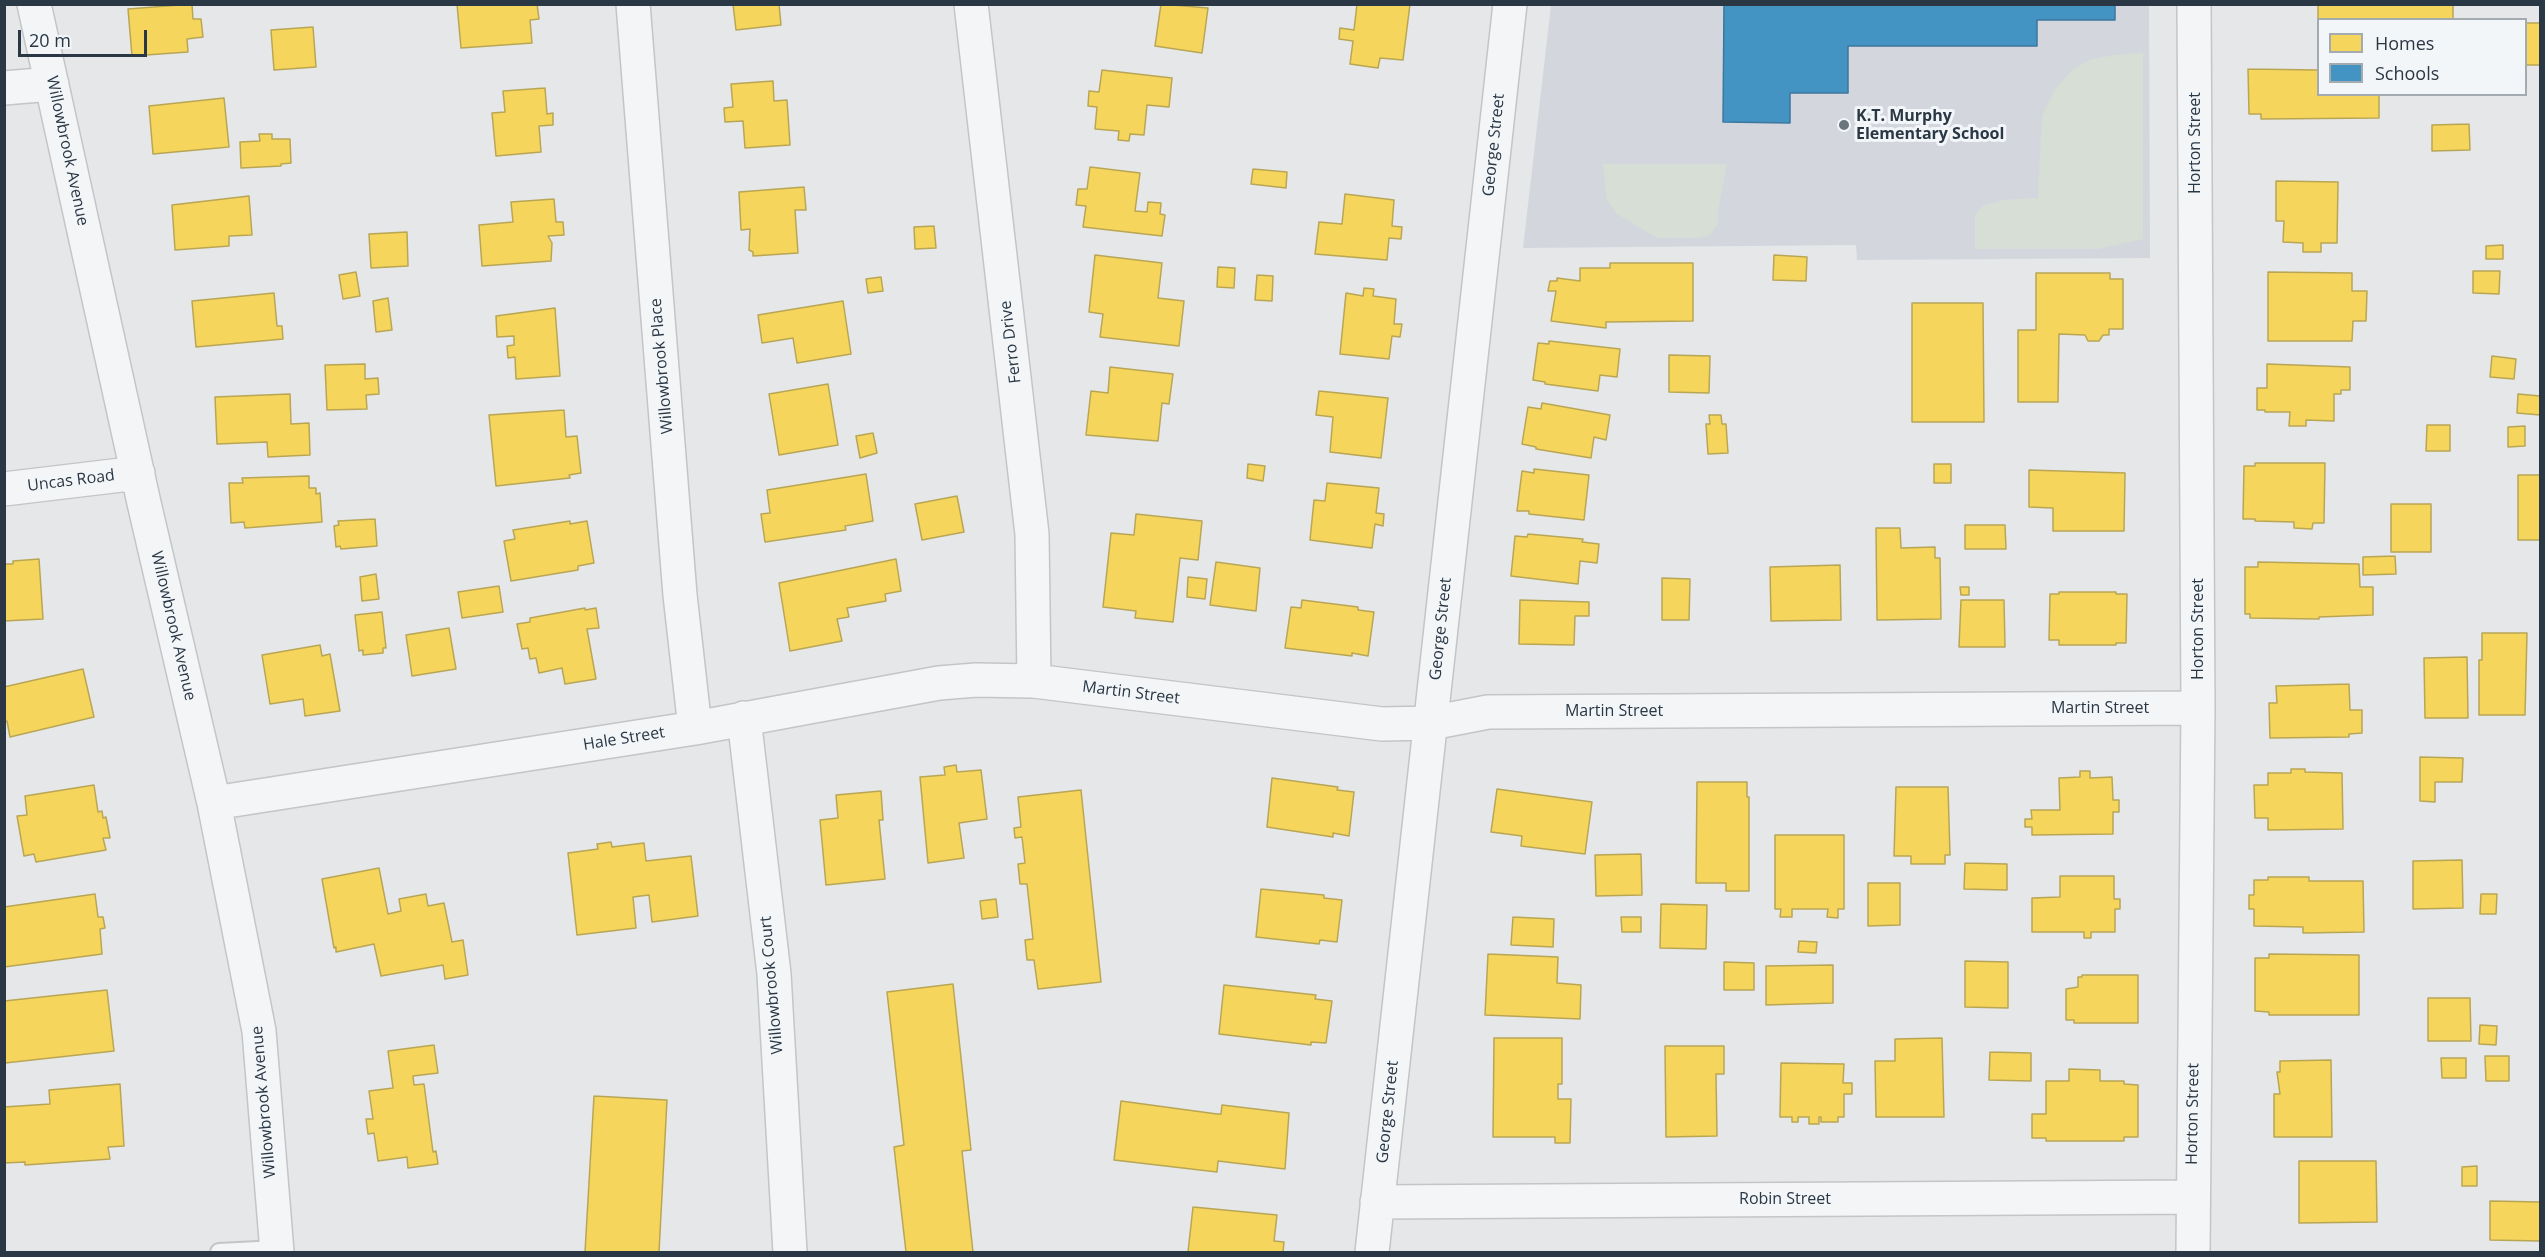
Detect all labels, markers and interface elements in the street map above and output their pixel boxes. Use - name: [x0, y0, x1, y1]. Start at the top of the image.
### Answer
- scale bar: [21, 18, 150, 56]
- legend: [2317, 18, 2527, 96]
- text: 20 m: [29, 28, 71, 52]
- text: Homes: [2375, 31, 2434, 55]
- text: Schools: [2375, 61, 2439, 85]
- street label: Willowbrook Avenue: [42, 74, 92, 228]
- street label: Horton Street: [2185, 92, 2205, 194]
- street label: George Street: [1479, 93, 1509, 197]
- place label: K.T. Murphy Elementary School: [1856, 106, 2004, 144]
- marker: K.T. Murphy Elementary School: [1837, 118, 1851, 132]
- street label: Willowbrook Place: [646, 297, 678, 435]
- street label: Ferro Drive: [996, 300, 1026, 384]
- street label: Uncas Road: [26, 466, 116, 496]
- street label: Willowbrook Avenue: [146, 549, 200, 703]
- street label: George Street: [1426, 577, 1456, 681]
- street label: Horton Street: [2188, 578, 2208, 680]
- street label: Martin Street: [1081, 677, 1181, 709]
- street label: Martin Street: [2051, 698, 2149, 718]
- street label: Martin Street: [1565, 701, 1663, 721]
- street label: Hale Street: [582, 723, 666, 755]
- street label: Willowbrook Court: [756, 915, 788, 1055]
- street label: Willowbrook Avenue: [248, 1025, 280, 1179]
- street label: George Street: [1373, 1060, 1403, 1164]
- street label: Horton Street: [2183, 1063, 2203, 1165]
- street label: Robin Street: [1739, 1189, 1831, 1209]

